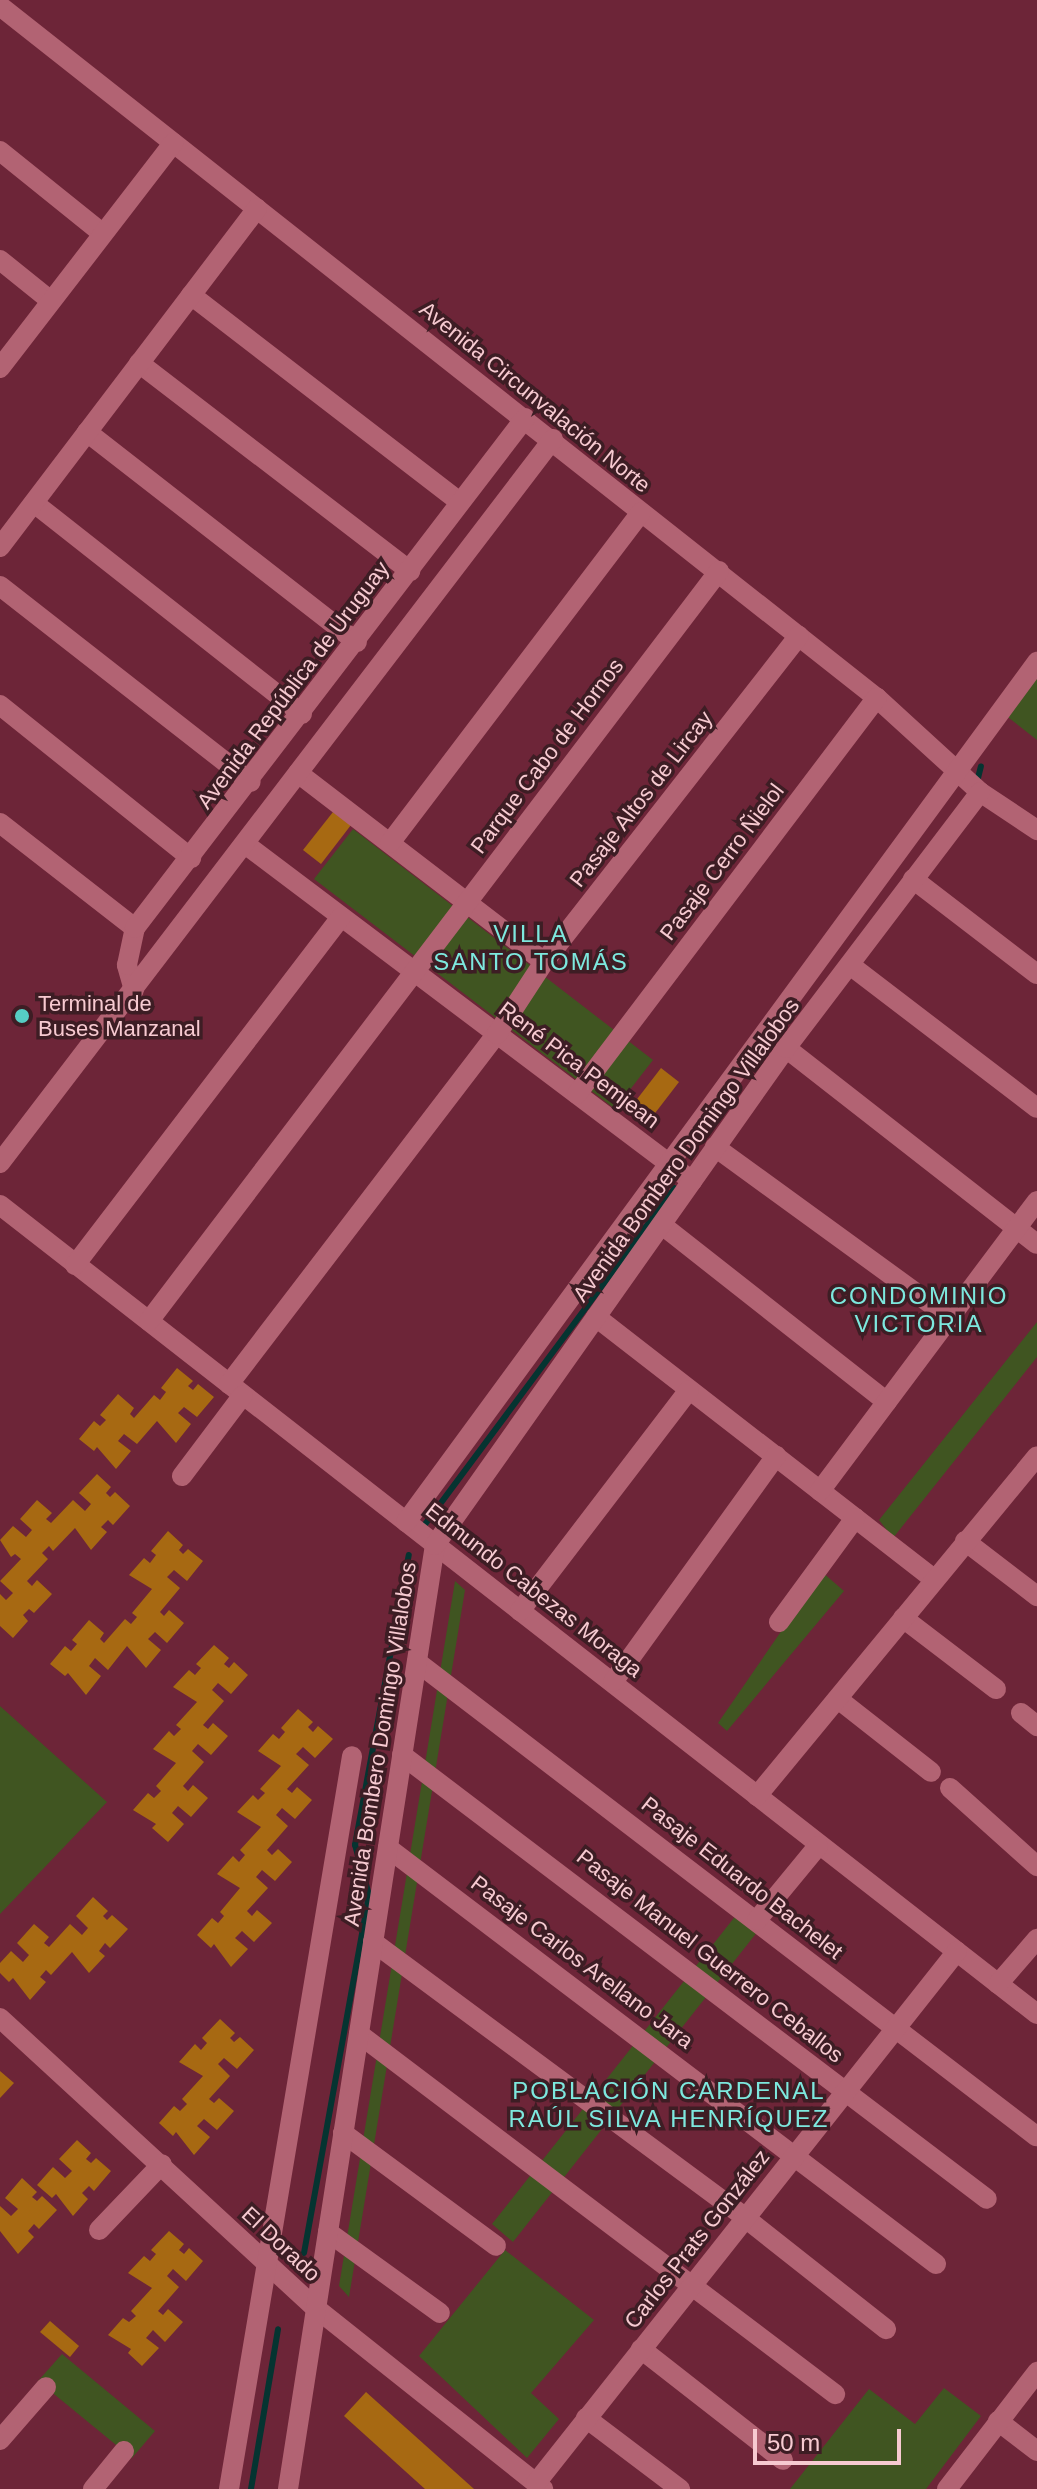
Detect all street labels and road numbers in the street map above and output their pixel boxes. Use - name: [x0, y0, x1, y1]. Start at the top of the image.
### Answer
- street label: Avenida Circunvalación Norte: [414, 296, 656, 498]
- street label: Avenida República de Uruguay: [191, 556, 395, 814]
- street label: Parque Cabo de Hornos: [465, 653, 629, 859]
- street label: Pasaje Altos de Lircay: [564, 705, 718, 893]
- street label: Pasaje Cerro Ñielol: [654, 778, 790, 946]
- street label: Avenida Bombero Domingo Villalobos: [567, 993, 805, 1307]
- street label: René Pica Pemjean: [493, 996, 665, 1134]
- street label: Edmundo Cabezas Moraga: [420, 1497, 648, 1683]
- street label: Avenida Bombero Domingo Villalobos: [338, 1560, 422, 1928]
- street label: Pasaje Eduardo Bachelet: [636, 1791, 848, 1965]
- street label: Pasaje Manuel Guerrero Ceballos: [571, 1844, 849, 2068]
- street label: Pasaje Carlos Arellano Jara: [465, 1869, 699, 2055]
- street label: Carlos Prats González: [619, 2144, 775, 2334]
- street label: El Dorado: [236, 2201, 326, 2287]

